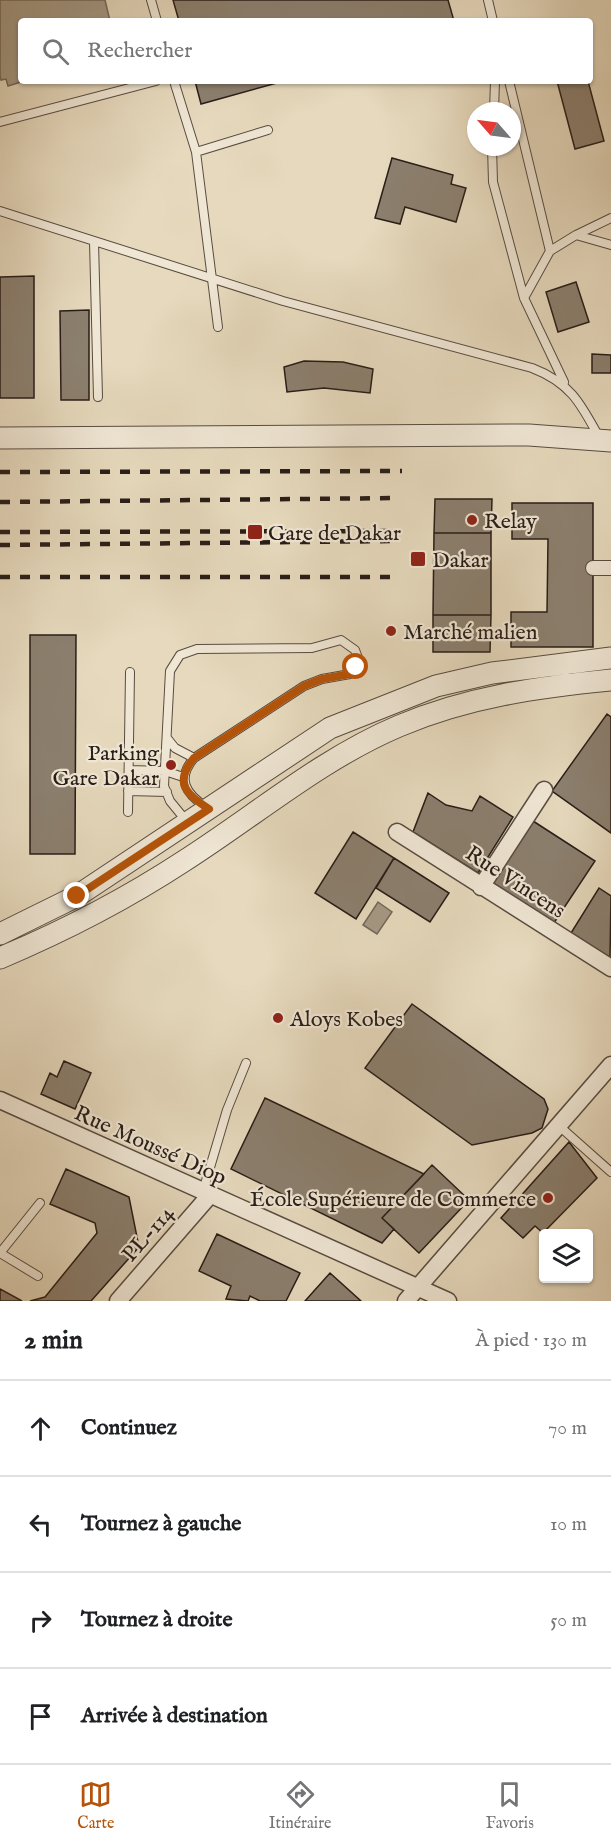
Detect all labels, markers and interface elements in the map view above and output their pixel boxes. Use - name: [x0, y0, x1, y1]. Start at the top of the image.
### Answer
- search box: [18, 18, 593, 84]
- icon: search: [39, 35, 72, 68]
- text: Rechercher: [87, 37, 192, 65]
- north arrow: [467, 102, 521, 156]
- place label: Relay: [484, 508, 537, 536]
- marker: Relay: [465, 513, 479, 527]
- place label: Gare de Dakar: [268, 520, 401, 548]
- marker: Gare de Dakar: [246, 523, 264, 541]
- place label: Dakar: [432, 547, 489, 575]
- marker: Dakar: [409, 550, 427, 568]
- place label: Marché malien: [403, 619, 538, 647]
- marker: Marché malien: [384, 624, 398, 638]
- route start: [342, 653, 368, 679]
- place label: Parking Gare Dakar: [53, 740, 160, 793]
- marker: Parking Gare Dakar: [164, 758, 178, 772]
- street label: Rue Vincens: [460, 840, 570, 925]
- route end: [63, 882, 89, 908]
- place label: Aloys Kobes: [289, 1006, 403, 1034]
- marker: Aloys Kobes: [271, 1011, 285, 1025]
- street label: Rue Moussé Diop: [70, 1100, 231, 1192]
- place label: École Supérieure de Commerce: [250, 1186, 536, 1214]
- marker: École Supérieure de Commerce: [541, 1191, 555, 1205]
- street label: PL-114: [116, 1200, 181, 1268]
- map controls: [539, 1229, 593, 1283]
- button: layers: [539, 1229, 593, 1283]
- text: 2 min: [24, 1324, 83, 1357]
- text: À pied · 130 m: [476, 1328, 587, 1353]
- icon: ahead: [24, 1412, 57, 1445]
- text: Continuez: [81, 1414, 177, 1442]
- text: 70 m: [548, 1416, 587, 1441]
- icon: left: [24, 1508, 57, 1541]
- text: Tournez à gauche: [81, 1510, 241, 1538]
- text: 10 m: [550, 1512, 587, 1537]
- icon: right: [24, 1604, 57, 1637]
- text: Tournez à droite: [81, 1606, 232, 1634]
- text: 50 m: [550, 1608, 587, 1633]
- icon: arrive: [24, 1700, 57, 1733]
- text: Arrivée à destination: [81, 1702, 268, 1730]
- tab: Carte: [77, 1778, 114, 1834]
- tab: Itinéraire: [269, 1778, 331, 1834]
- tab: Favoris: [486, 1778, 534, 1834]

